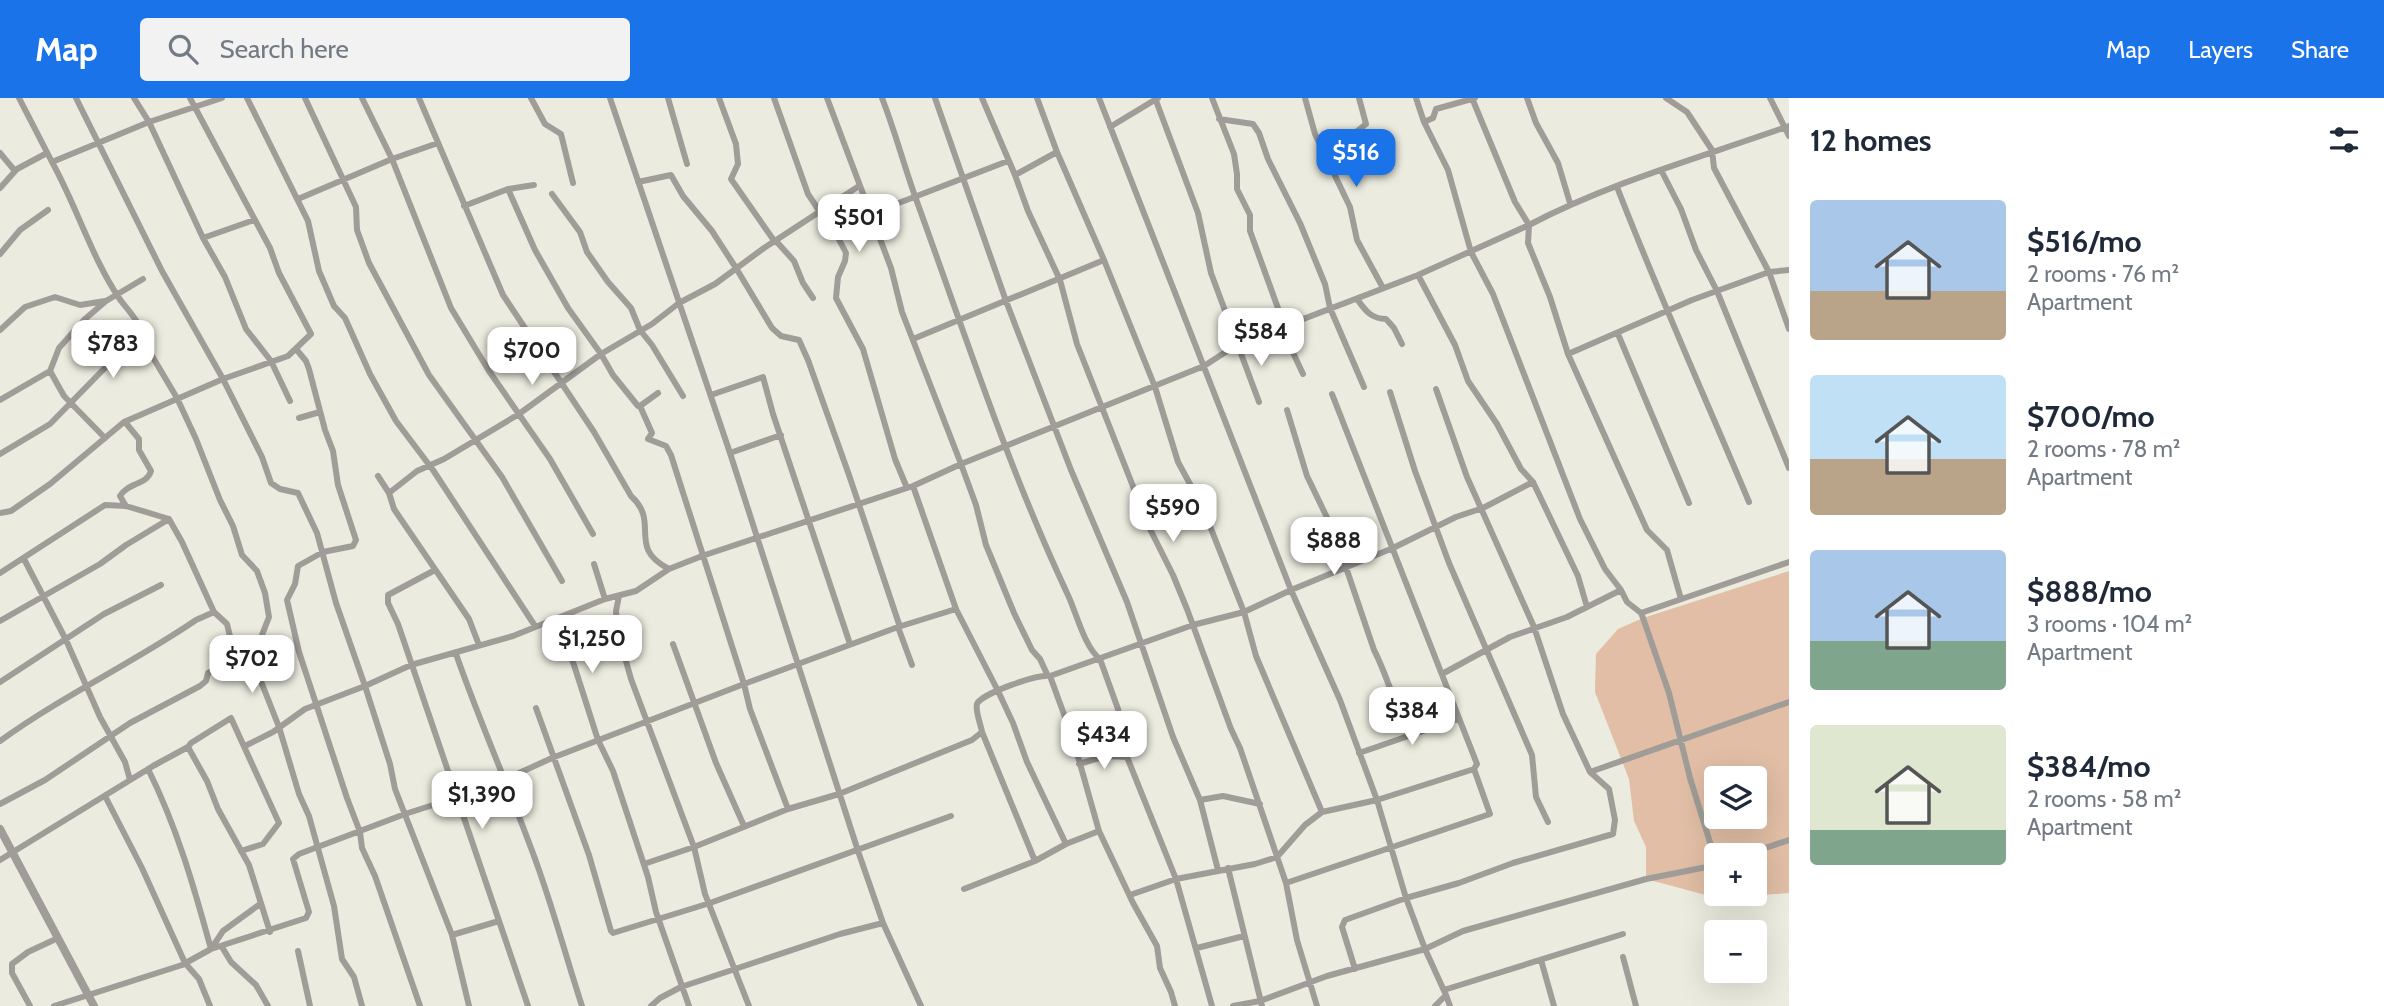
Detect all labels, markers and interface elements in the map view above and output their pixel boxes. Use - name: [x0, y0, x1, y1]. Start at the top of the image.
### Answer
- search box: [140, 18, 630, 81]
- text: Map: [35, 29, 98, 69]
- icon: search: [164, 30, 202, 68]
- text: Search here: [220, 33, 349, 65]
- text: Map: [2106, 35, 2150, 64]
- text: Layers: [2188, 35, 2253, 64]
- text: Share: [2291, 35, 2349, 64]
- icon: filters: [2325, 121, 2363, 159]
- text: 12 homes: [1810, 122, 1932, 159]
- pin: $516: [1315, 130, 1397, 189]
- text: $516: [1332, 138, 1380, 166]
- pin: $501: [818, 194, 900, 254]
- text: $501: [834, 203, 884, 231]
- text: $516/mo: [2027, 223, 2142, 260]
- icon: home: [1866, 228, 1950, 312]
- text: 2 rooms · 76 m²: [2027, 260, 2179, 288]
- text: Apartment: [2027, 288, 2132, 316]
- pin: $584: [1220, 308, 1302, 368]
- text: $584: [1234, 317, 1288, 345]
- pin: $783: [72, 320, 154, 380]
- pin: $700: [491, 328, 573, 387]
- text: $783: [87, 329, 139, 357]
- text: $700: [503, 336, 561, 364]
- text: $700/mo: [2027, 398, 2155, 435]
- icon: home: [1866, 403, 1950, 487]
- text: 2 rooms · 78 m²: [2027, 435, 2181, 463]
- text: Apartment: [2027, 463, 2132, 491]
- pin: $590: [1132, 484, 1214, 544]
- text: $590: [1146, 493, 1200, 521]
- pin: $888: [1293, 518, 1375, 577]
- text: $888: [1306, 526, 1362, 554]
- text: $888/mo: [2027, 573, 2152, 610]
- icon: home: [1866, 578, 1950, 662]
- text: 3 rooms · 104 m²: [2027, 610, 2192, 638]
- pin: $1,250: [535, 616, 649, 675]
- text: $1,250: [558, 624, 626, 652]
- pin: $702: [211, 636, 293, 695]
- text: Apartment: [2027, 638, 2132, 666]
- text: $702: [225, 644, 279, 672]
- pin: $384: [1371, 688, 1453, 747]
- text: $384: [1385, 696, 1439, 724]
- pin: $434: [1063, 712, 1145, 771]
- text: $434: [1077, 720, 1131, 748]
- text: $384/mo: [2027, 748, 2150, 785]
- icon: home: [1866, 753, 1950, 837]
- map controls: [1704, 766, 1767, 983]
- button: layers: [1704, 766, 1767, 829]
- pin: $1,390: [425, 772, 539, 831]
- text: $1,390: [448, 780, 516, 808]
- text: 2 rooms · 58 m²: [2027, 785, 2181, 813]
- text: Apartment: [2027, 813, 2132, 841]
- button: +: [1704, 843, 1767, 906]
- button: −: [1704, 920, 1767, 983]

